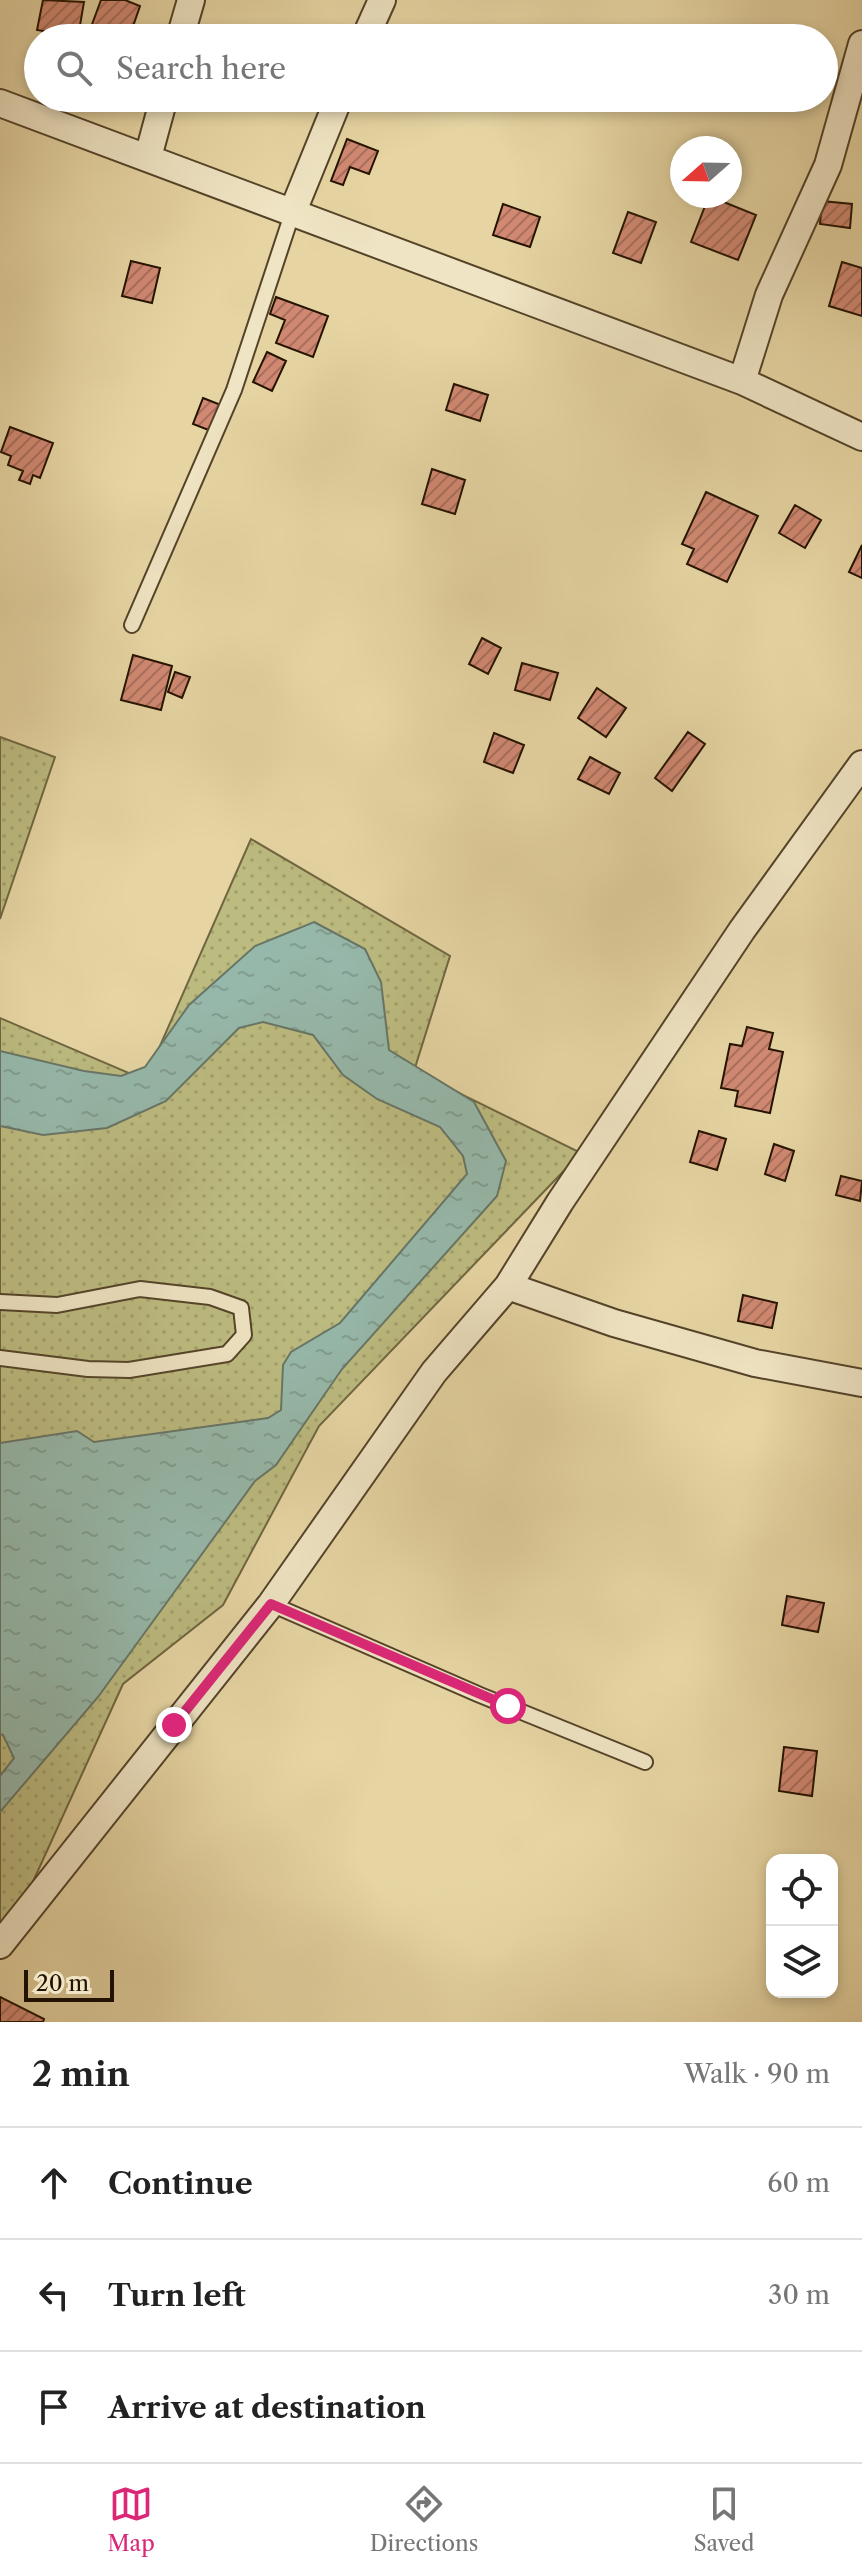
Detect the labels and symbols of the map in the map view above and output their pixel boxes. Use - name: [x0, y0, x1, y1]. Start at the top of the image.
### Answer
- north arrow: [670, 136, 742, 208]
- route start: [490, 1688, 526, 1724]
- route end: [156, 1707, 192, 1743]
- scale bar: [24, 1966, 114, 2002]

